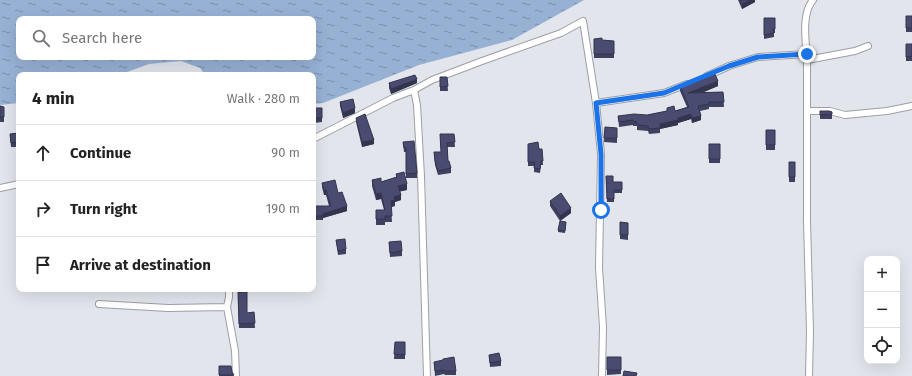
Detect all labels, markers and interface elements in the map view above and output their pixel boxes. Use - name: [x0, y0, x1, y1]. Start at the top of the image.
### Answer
- search box: [16, 16, 316, 60]
- icon: search: [30, 27, 52, 49]
- text: Search here: [62, 29, 142, 47]
- route end: [798, 45, 816, 63]
- text: 4 min: [32, 88, 75, 109]
- text: Walk · 280 m: [227, 91, 300, 106]
- icon: ahead: [32, 142, 54, 164]
- text: Continue: [70, 144, 131, 162]
- text: 90 m: [271, 145, 300, 160]
- icon: right: [32, 198, 54, 220]
- text: Turn right: [70, 200, 137, 218]
- text: 190 m: [266, 201, 300, 216]
- route start: [592, 201, 610, 219]
- icon: arrive: [32, 254, 54, 276]
- text: Arrive at destination: [70, 256, 211, 274]
- map controls: [864, 256, 900, 364]
- button: +: [864, 256, 900, 292]
- button: −: [864, 292, 900, 328]
- button: locate: [864, 328, 900, 364]

